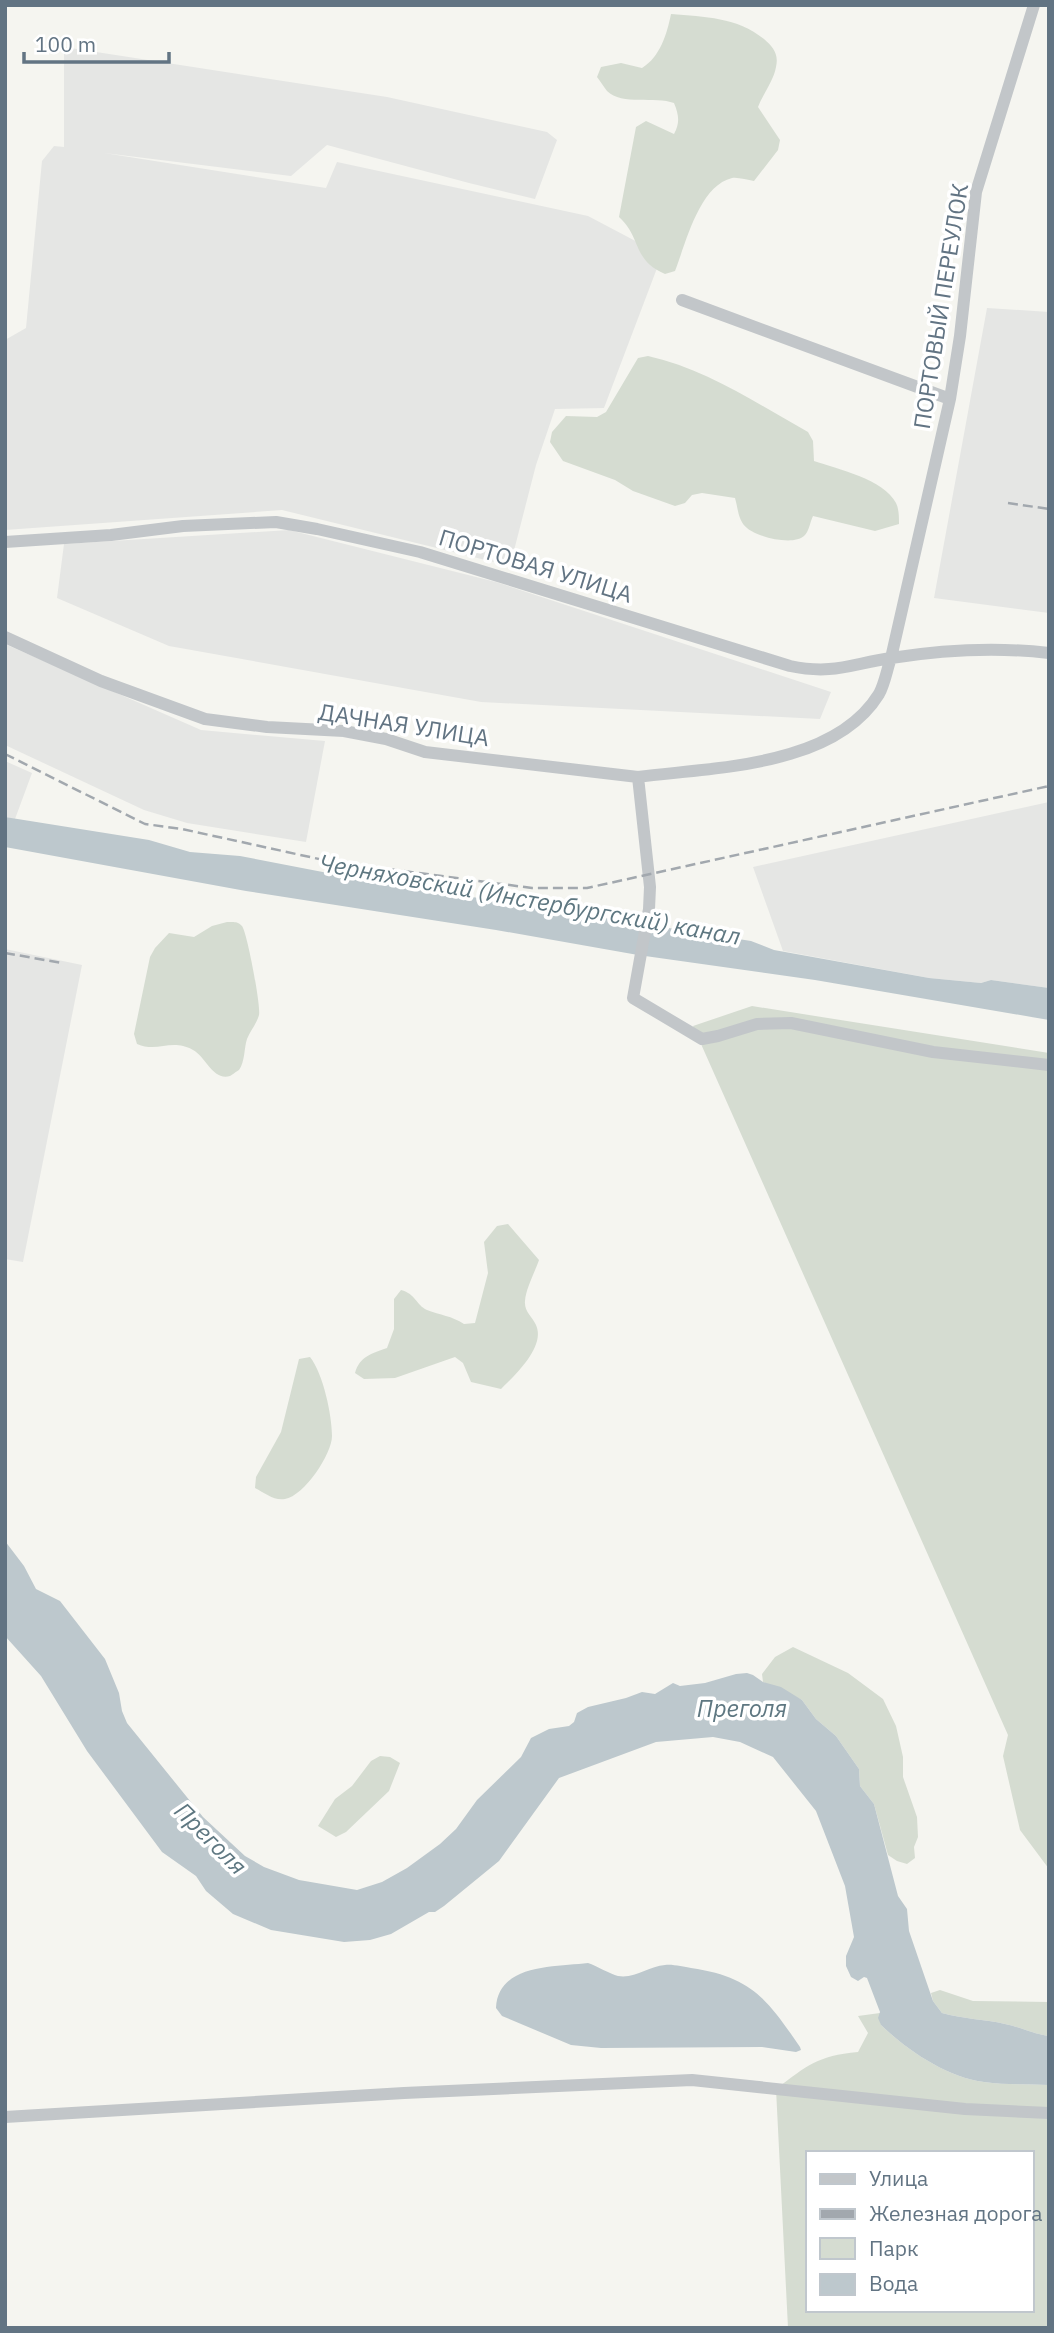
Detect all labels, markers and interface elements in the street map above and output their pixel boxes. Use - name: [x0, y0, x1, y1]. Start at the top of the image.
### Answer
- scale bar: [24, 21, 170, 65]
- text: 100 m: [35, 30, 96, 58]
- street label: ПОРТОВЫЙ ПЕРЕУЛОК: [906, 181, 974, 431]
- street label: ПОРТОВАЯ УЛИЦА: [436, 521, 637, 609]
- street label: ДАЧНАЯ УЛИЦА: [316, 696, 492, 752]
- water label: Черняховский (Инстербургский) канал: [317, 846, 743, 952]
- water label: Преголя: [697, 1692, 787, 1724]
- water label: Преголя: [168, 1795, 254, 1881]
- legend: [806, 2151, 1033, 2312]
- text: Улица: [869, 2164, 928, 2192]
- text: Железная дорога: [869, 2199, 1042, 2227]
- text: Парк: [869, 2234, 919, 2262]
- text: Вода: [869, 2269, 918, 2297]

